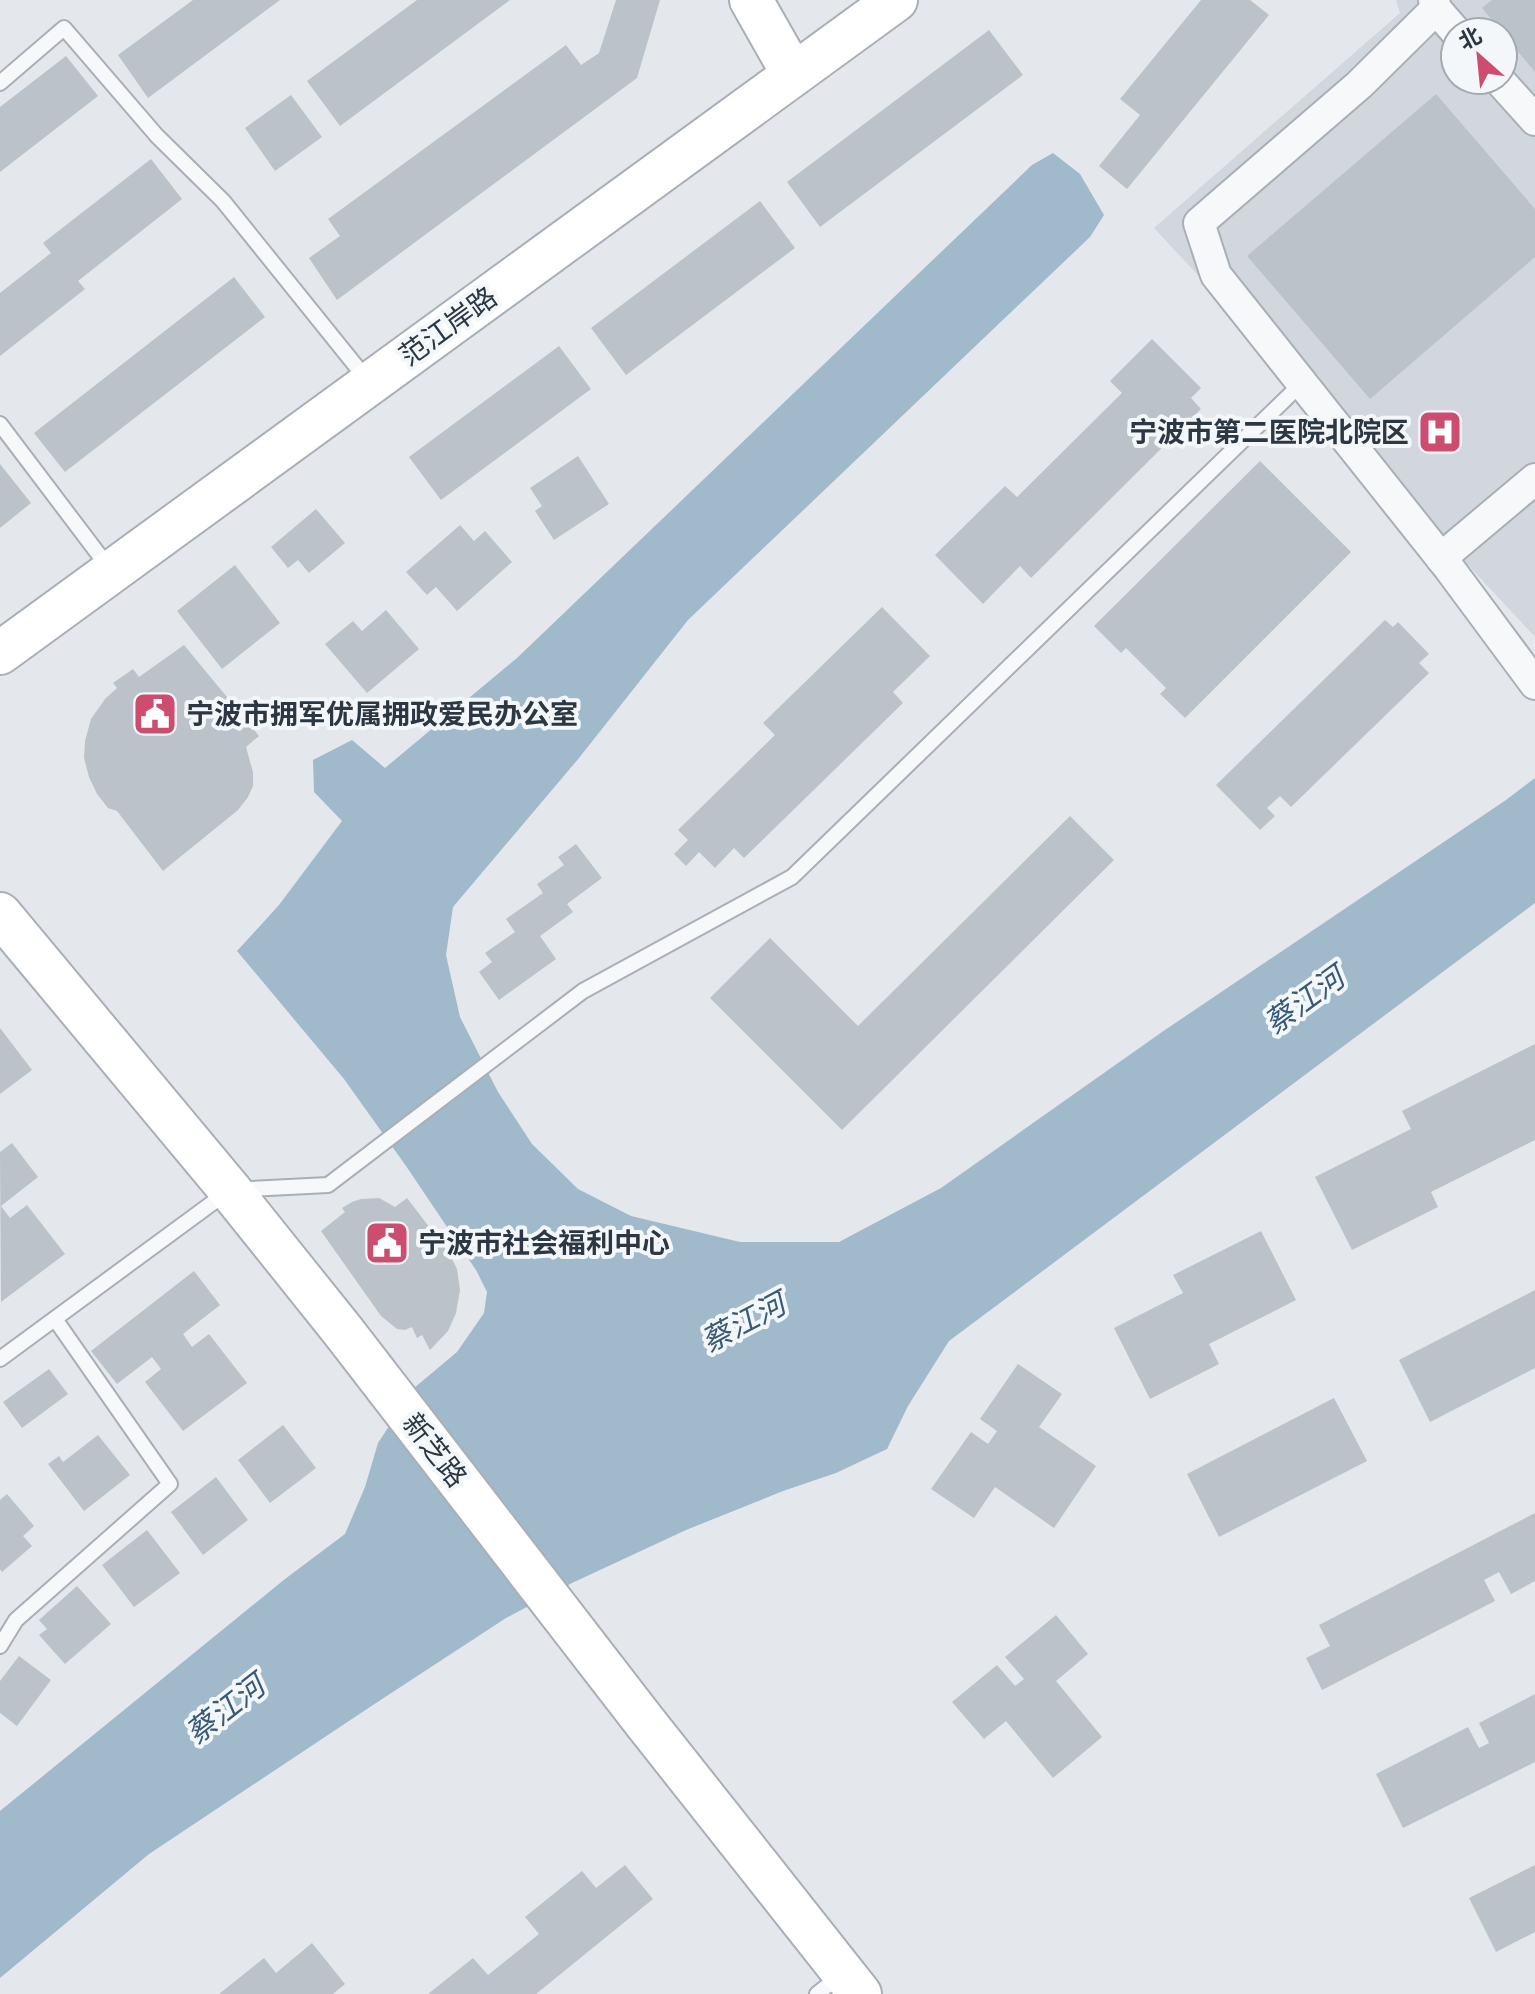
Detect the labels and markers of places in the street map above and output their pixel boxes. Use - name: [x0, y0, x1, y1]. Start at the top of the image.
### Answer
- hospital icon: 宁波市第二医院北院区: [1416, 408, 1464, 456]
- place label: 宁波市第二医院北院区: [1129, 413, 1409, 451]
- public building icon: 宁波市拥军优属拥政爱民办公室: [131, 690, 179, 738]
- place label: 宁波市拥军优属拥政爱民办公室: [186, 695, 578, 733]
- public building icon: 宁波市社会福利中心: [363, 1219, 411, 1267]
- place label: 宁波市社会福利中心: [418, 1224, 670, 1262]

